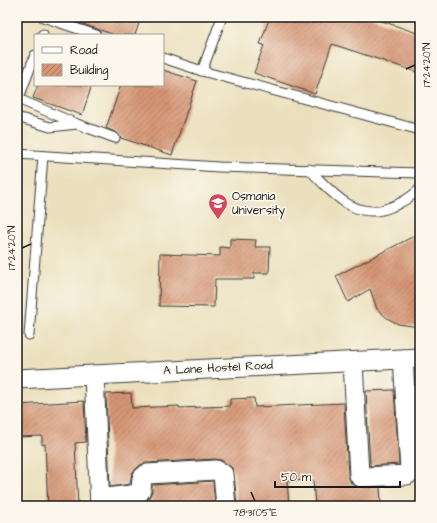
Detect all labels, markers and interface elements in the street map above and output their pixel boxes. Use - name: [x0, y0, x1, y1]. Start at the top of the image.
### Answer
- legend: [34, 34, 164, 86]
- text: Road: [70, 42, 98, 59]
- text: 17°24'20"N: [420, 43, 434, 87]
- text: Building: [70, 62, 108, 80]
- place label: Osmania University: [232, 188, 286, 220]
- school or university icon: Osmania University: [207, 192, 229, 220]
- text: 17°24'20"N: [5, 226, 19, 270]
- street label: A Lane Hostel Road: [163, 357, 273, 379]
- scale bar: [275, 463, 400, 489]
- text: 50 m: [281, 469, 312, 486]
- text: 78°31'05"E: [233, 506, 277, 520]

